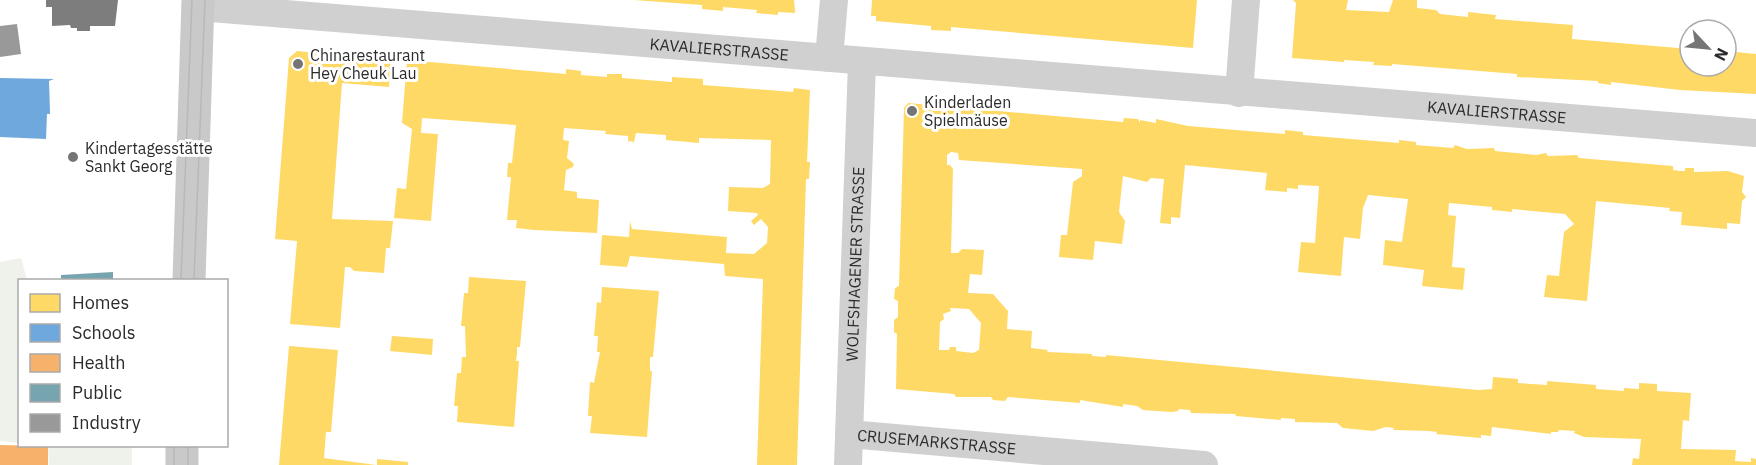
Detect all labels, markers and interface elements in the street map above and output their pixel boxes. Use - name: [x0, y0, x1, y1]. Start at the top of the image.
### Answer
- north arrow: [1678, 18, 1738, 78]
- street label: KAVALIERSTRASSE: [649, 34, 790, 65]
- place label: Chinarestaurant Hey Cheuk Lau: [310, 45, 425, 83]
- text: N: [1710, 45, 1733, 64]
- marker: Chinarestaurant Hey Cheuk Lau: [291, 57, 305, 71]
- place label: Kinderladen Spielmäuse: [924, 92, 1011, 130]
- street label: KAVALIERSTRASSE: [1426, 96, 1567, 128]
- marker: Kinderladen Spielmäuse: [905, 104, 919, 118]
- place label: Kindertagesstätte Sankt Georg: [85, 138, 213, 176]
- marker: Kindertagesstätte Sankt Georg: [66, 150, 80, 164]
- street label: WOLFSHAGENER STRASSE: [842, 166, 868, 362]
- legend: [18, 279, 228, 447]
- text: Homes: [72, 291, 129, 314]
- text: Schools: [72, 321, 136, 344]
- text: Health: [72, 351, 126, 374]
- text: Public: [72, 381, 122, 404]
- text: Industry: [72, 411, 141, 434]
- street label: CRUSEMARKSTRASSE: [856, 425, 1017, 459]

